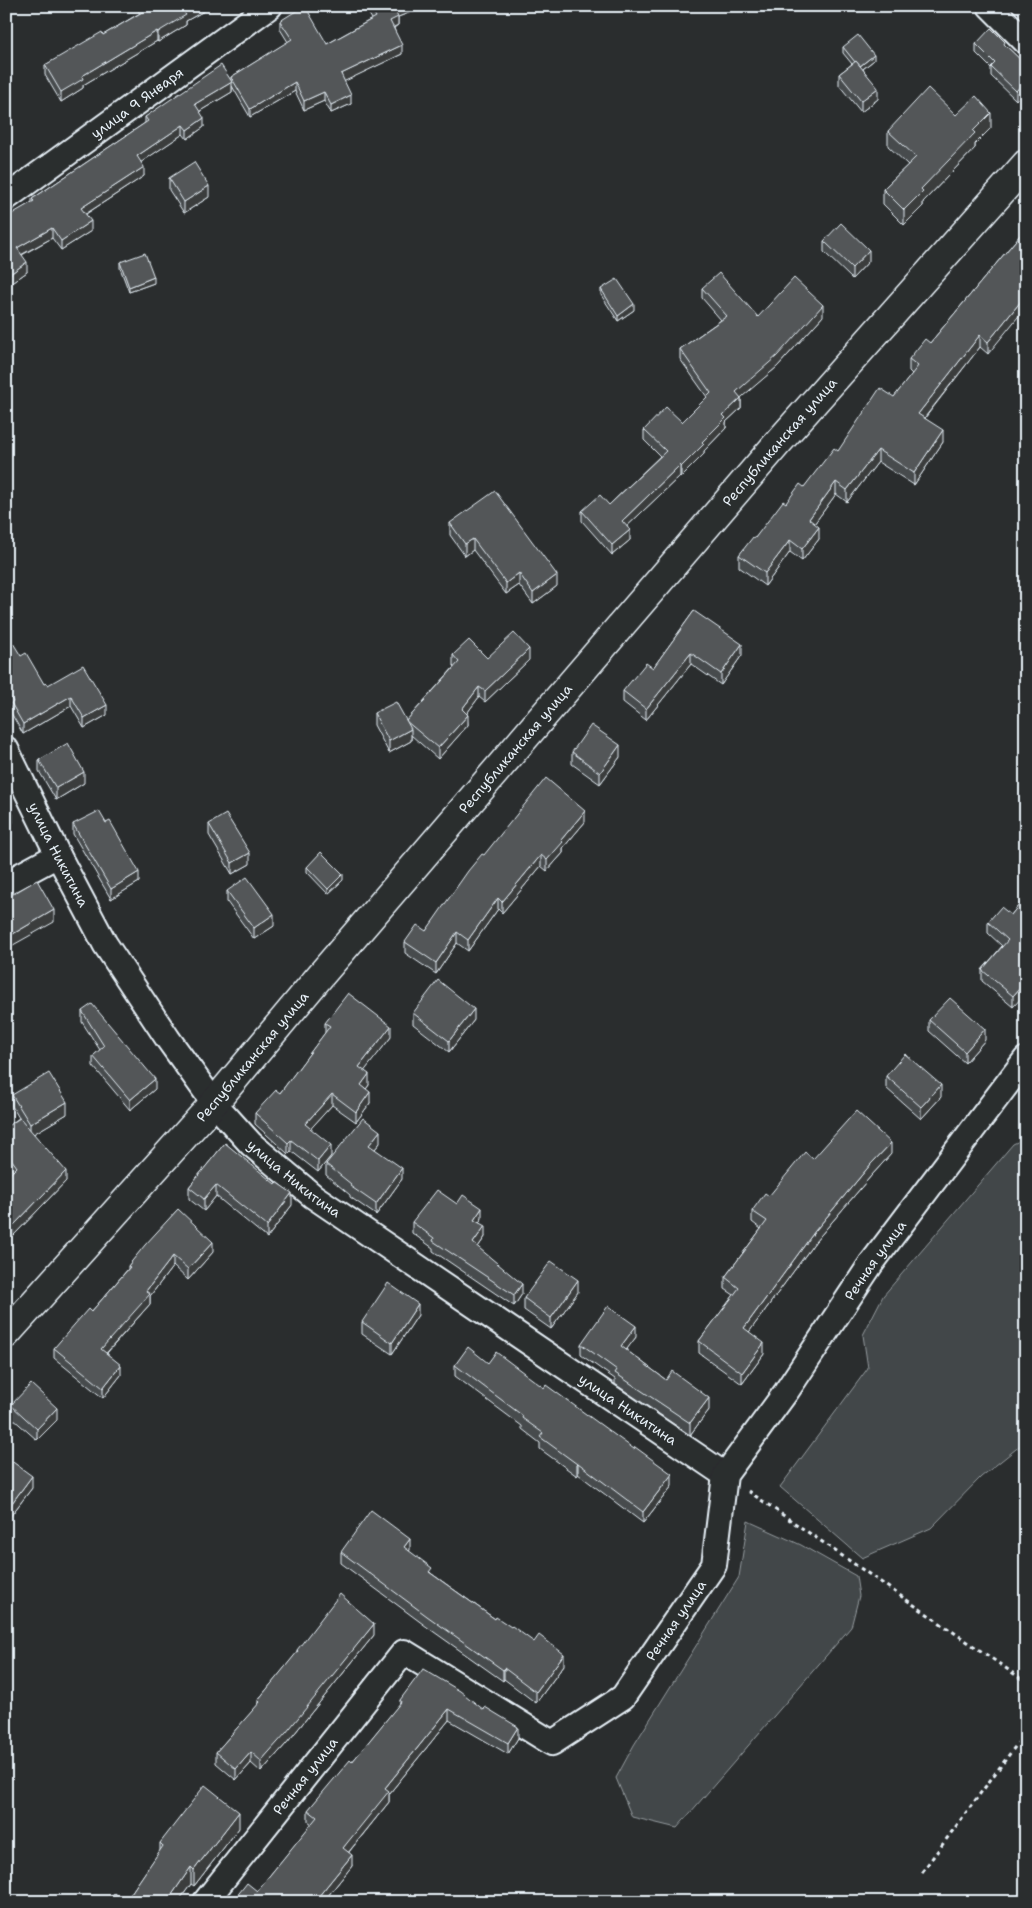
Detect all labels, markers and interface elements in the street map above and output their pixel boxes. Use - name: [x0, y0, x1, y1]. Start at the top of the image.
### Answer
- street label: улица 9 Января: [87, 63, 187, 142]
- street label: Республиканская улица: [719, 374, 841, 510]
- street label: Республиканская улица: [455, 680, 576, 817]
- street label: улица Никитина: [25, 799, 93, 910]
- street label: Республиканская улица: [192, 987, 313, 1126]
- street label: улица Никитина: [243, 1136, 345, 1221]
- street label: Речная улица: [840, 1216, 910, 1304]
- street label: улица Никитина: [575, 1370, 681, 1449]
- street label: Речная улица: [642, 1576, 710, 1664]
- street label: Речная улица: [269, 1733, 342, 1819]

